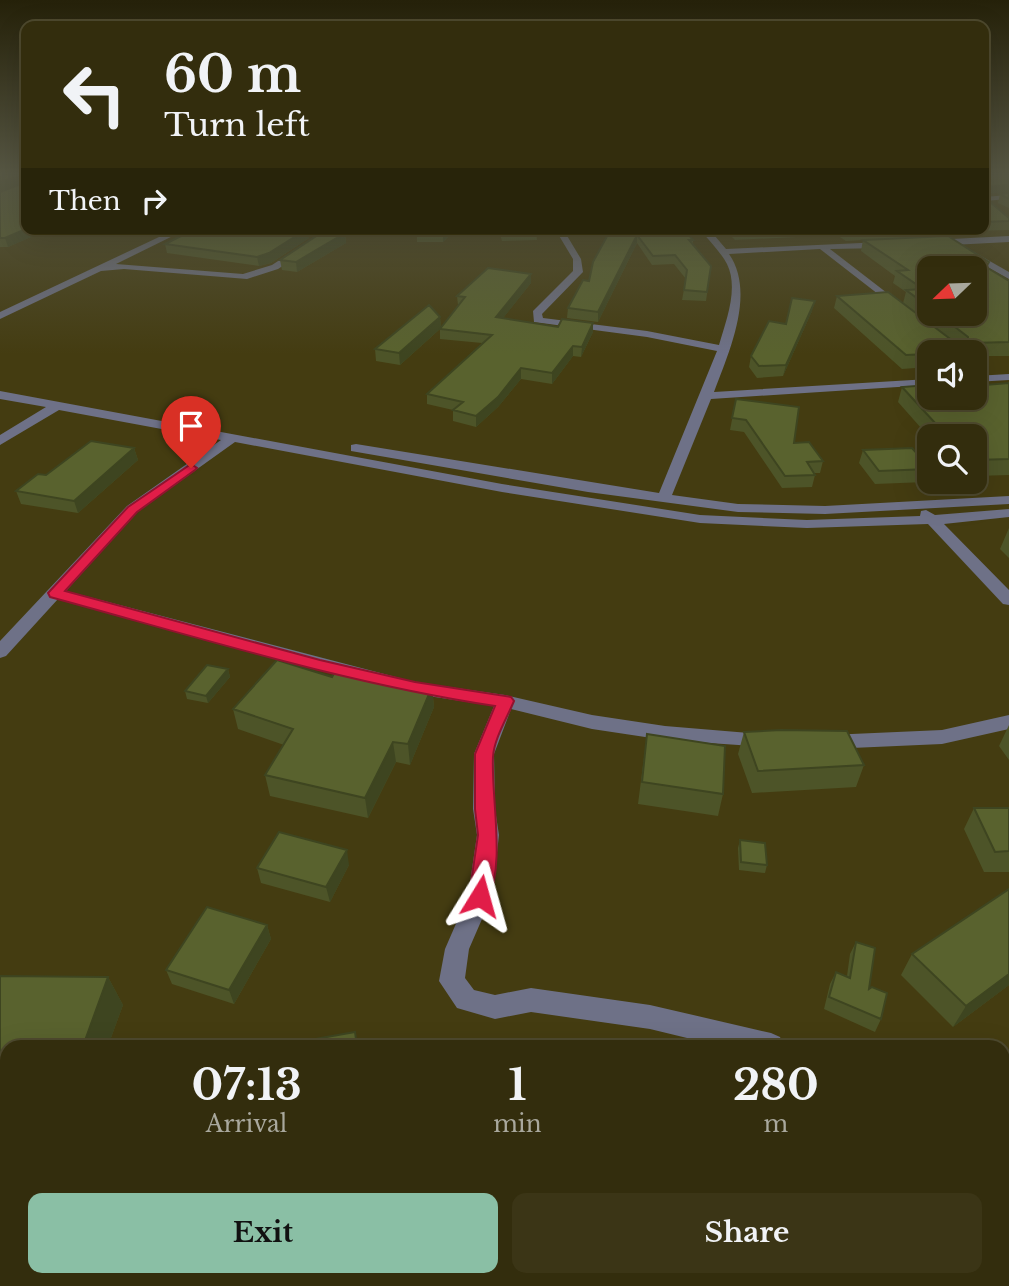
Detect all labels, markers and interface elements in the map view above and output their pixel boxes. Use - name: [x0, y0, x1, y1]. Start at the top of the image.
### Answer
- text: 60 m: [164, 44, 301, 105]
- icon: left: [49, 49, 140, 140]
- text: Turn left: [164, 105, 310, 145]
- icon: right: [135, 182, 173, 220]
- text: Then: [49, 185, 121, 217]
- north arrow: [917, 256, 987, 326]
- map controls: [917, 256, 987, 494]
- button: sound: [917, 340, 987, 410]
- pin: [161, 396, 221, 468]
- icon: arrive: [172, 407, 210, 445]
- button: search: [917, 424, 987, 494]
- position arrow: [443, 859, 517, 933]
- text: 07:13: [191, 1059, 302, 1111]
- text: 1: [508, 1059, 526, 1111]
- text: 280: [733, 1059, 819, 1111]
- text: Arrival: [206, 1110, 287, 1138]
- text: min: [493, 1110, 542, 1138]
- text: m: [763, 1110, 788, 1138]
- button: Exit: [28, 1193, 498, 1273]
- button: Share: [512, 1193, 982, 1273]

